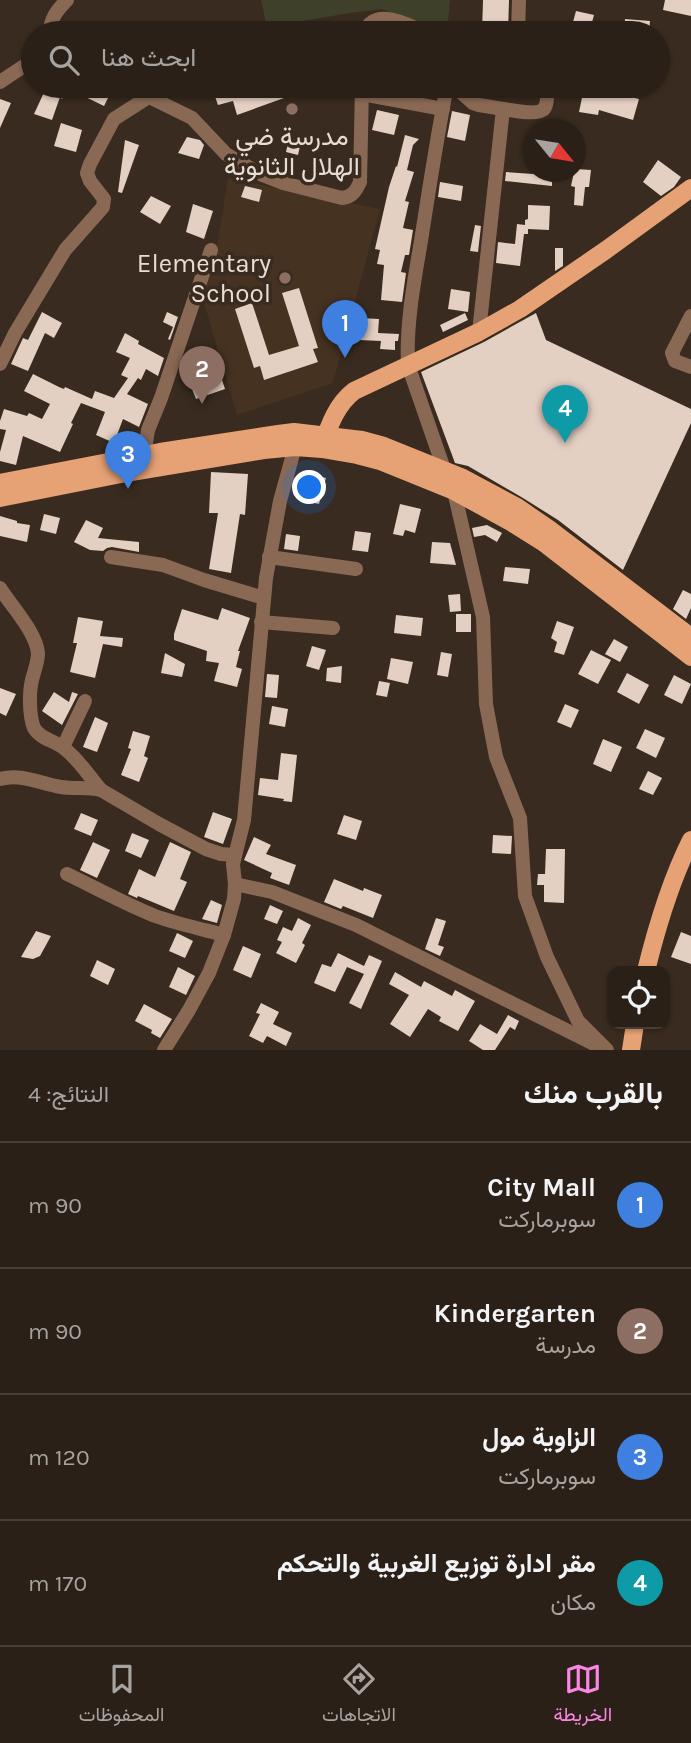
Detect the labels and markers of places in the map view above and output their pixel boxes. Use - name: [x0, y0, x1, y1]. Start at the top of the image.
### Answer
- marker: مدرسة ضي الهلال الثانوية: [284, 101, 300, 117]
- place label: مدرسة ضي الهلال الثانوية: [224, 121, 360, 182]
- place label: Elementary School: [137, 248, 271, 309]
- marker: Elementary School: [277, 270, 293, 286]
- pin: 1: [322, 300, 368, 358]
- pin: 2: [179, 346, 225, 404]
- pin: 4: [542, 385, 588, 443]
- pin: 3: [105, 431, 151, 489]

